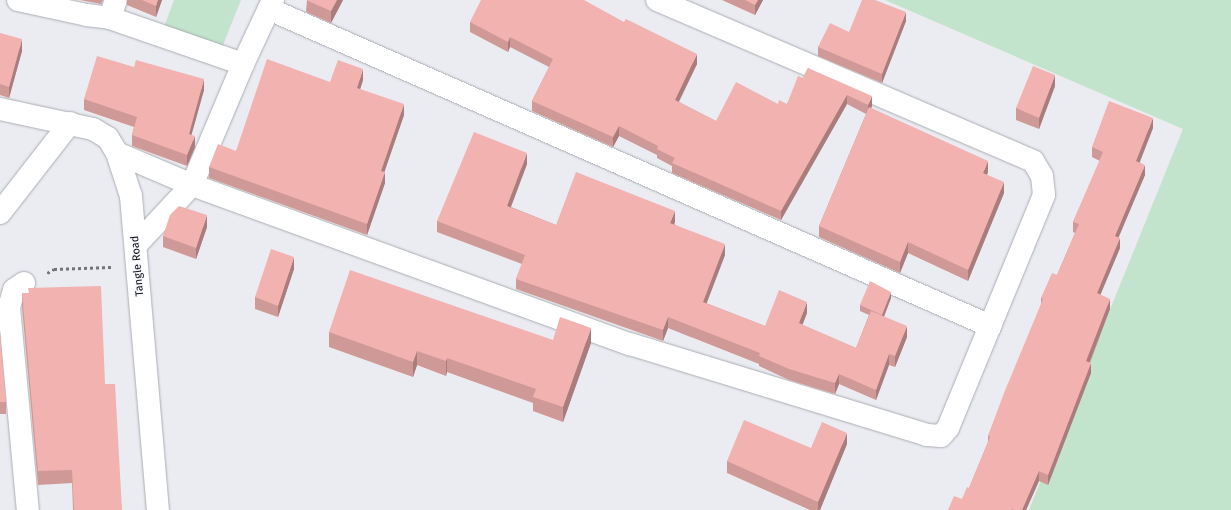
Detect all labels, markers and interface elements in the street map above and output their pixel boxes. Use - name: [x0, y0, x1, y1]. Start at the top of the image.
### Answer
- street label: Tangle Road: [129, 235, 147, 297]

